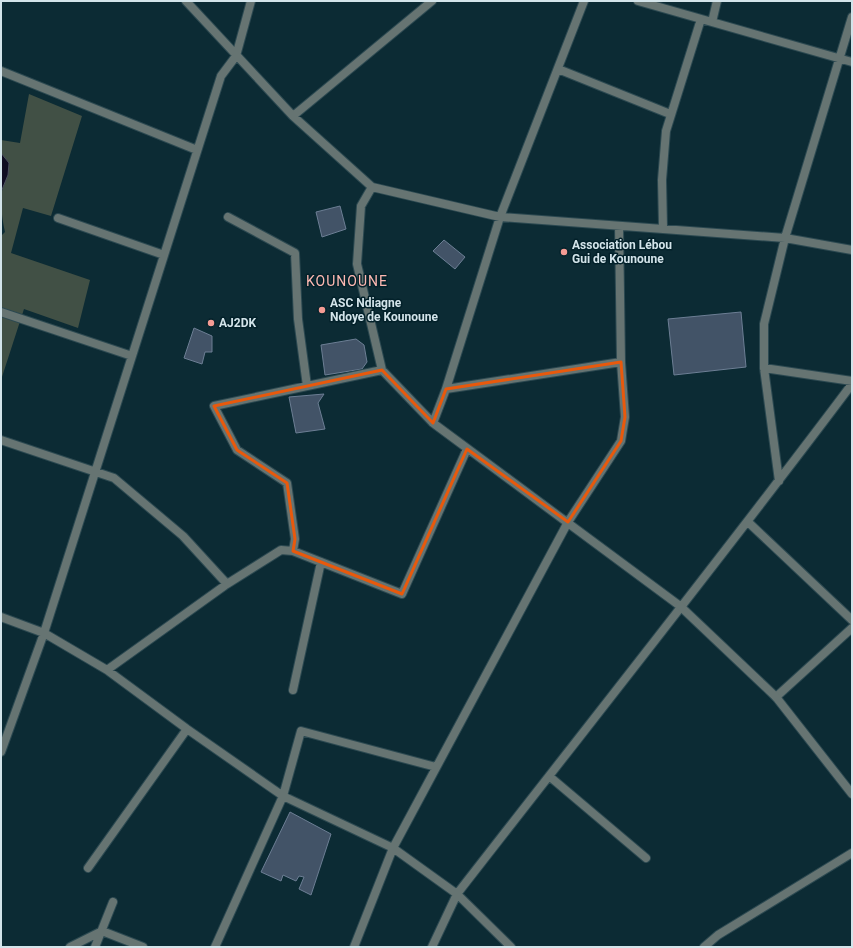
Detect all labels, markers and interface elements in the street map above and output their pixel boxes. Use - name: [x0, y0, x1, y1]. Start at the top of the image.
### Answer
- place label: Association Lébou Gui de Kounoune: [572, 238, 672, 266]
- marker: Association Lébou Gui de Kounoune: [559, 247, 569, 257]
- district label: KOUNOUNE: [306, 273, 388, 289]
- place label: ASC Ndiagne Ndoye de Kounoune: [330, 296, 438, 324]
- marker: ASC Ndiagne Ndoye de Kounoune: [317, 305, 327, 315]
- place label: AJ2DK: [219, 316, 256, 330]
- marker: AJ2DK: [206, 318, 216, 328]

